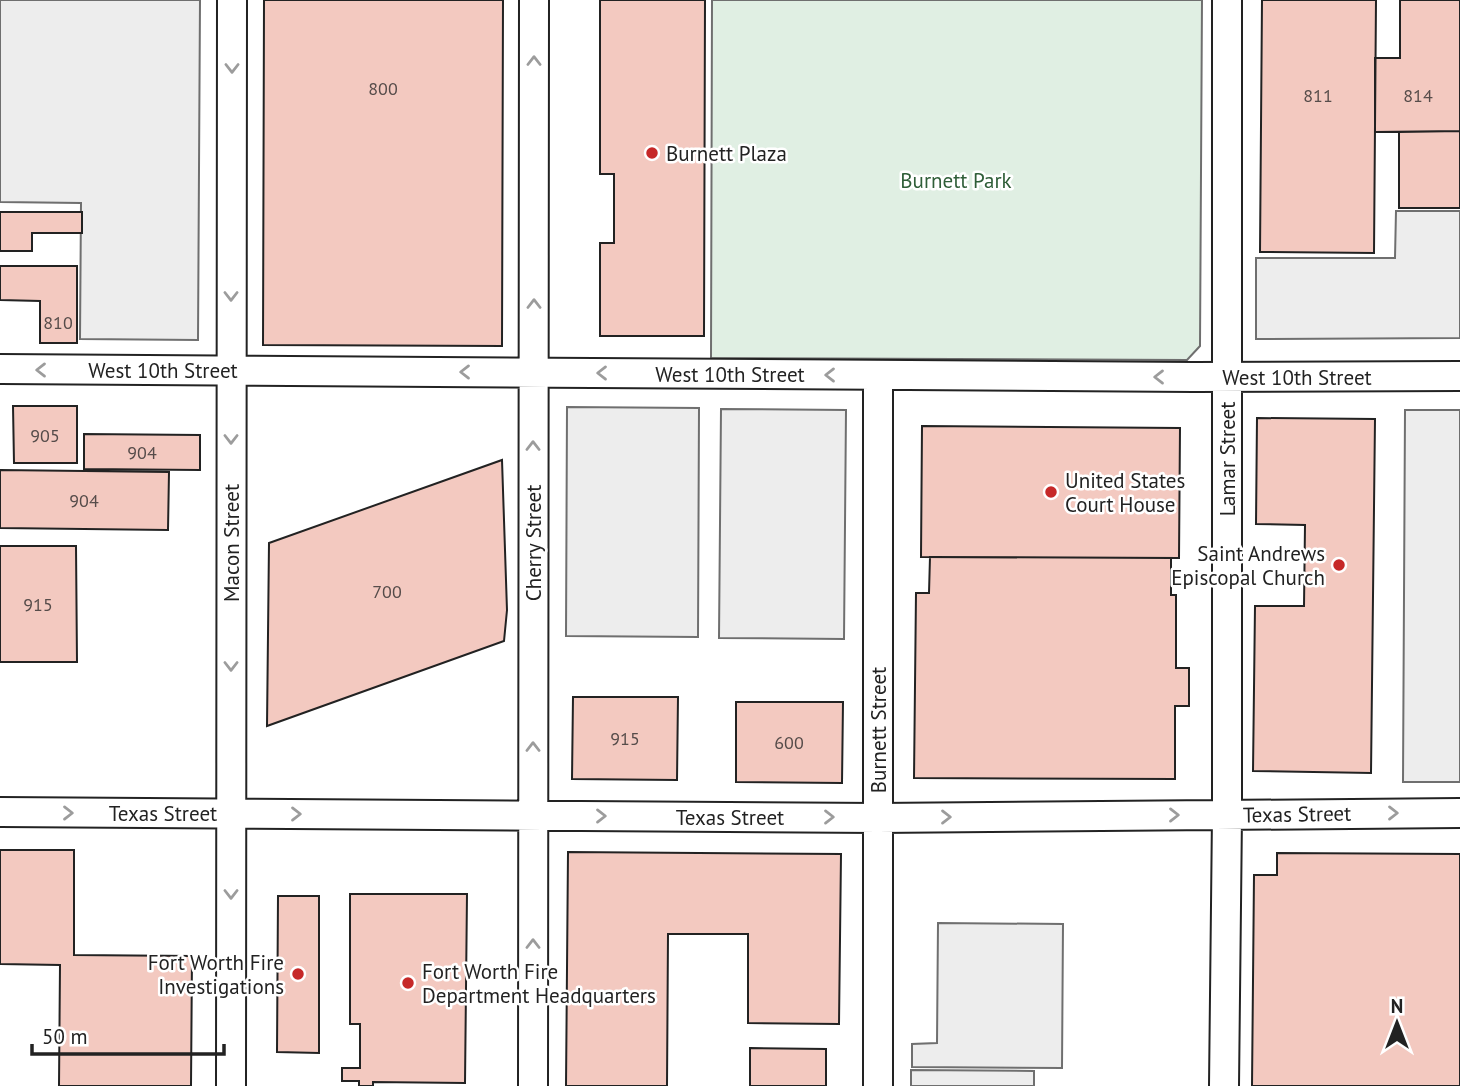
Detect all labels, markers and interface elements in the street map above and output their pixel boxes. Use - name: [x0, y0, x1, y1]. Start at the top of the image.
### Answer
- one-way arrow: [526, 55, 542, 66]
- one-way arrow: [224, 63, 240, 74]
- house number: 800: [368, 77, 398, 100]
- house number: 811: [1303, 84, 1333, 107]
- house number: 814: [1403, 84, 1433, 107]
- place label: Burnett Plaza: [666, 140, 787, 167]
- marker: Burnett Plaza: [644, 145, 660, 161]
- park label: Burnett Park: [900, 167, 1012, 194]
- one-way arrow: [223, 291, 239, 301]
- one-way arrow: [526, 298, 542, 309]
- house number: 810: [43, 311, 73, 334]
- street label: West 10th Street: [88, 357, 238, 384]
- street label: West 10th Street: [655, 361, 805, 388]
- one-way arrow: [36, 362, 46, 378]
- one-way arrow: [459, 364, 470, 380]
- street label: West 10th Street: [1222, 364, 1372, 391]
- one-way arrow: [597, 365, 607, 381]
- one-way arrow: [824, 367, 835, 382]
- one-way arrow: [1153, 369, 1163, 385]
- street label: Lamar Street: [1214, 402, 1241, 516]
- house number: 905: [30, 424, 60, 447]
- one-way arrow: [223, 434, 239, 445]
- house number: 904: [127, 441, 157, 464]
- one-way arrow: [525, 441, 541, 451]
- place label: United States Court House: [1065, 467, 1185, 518]
- street label: Macon Street: [218, 484, 245, 602]
- marker: United States Court House: [1043, 484, 1059, 500]
- street label: Cherry Street: [520, 485, 547, 601]
- house number: 904: [69, 489, 99, 512]
- place label: Saint Andrews Episcopal Church: [1171, 540, 1325, 591]
- marker: Saint Andrews Episcopal Church: [1331, 557, 1347, 573]
- house number: 700: [372, 580, 402, 603]
- house number: 915: [23, 593, 53, 616]
- one-way arrow: [223, 662, 239, 672]
- street label: Burnett Street: [865, 667, 892, 793]
- house number: 915: [610, 727, 640, 750]
- house number: 600: [774, 731, 804, 754]
- one-way arrow: [525, 742, 541, 752]
- street label: Texas Street: [109, 800, 217, 827]
- street label: Texas Street: [1243, 800, 1351, 828]
- street label: Texas Street: [676, 804, 784, 831]
- one-way arrow: [63, 805, 74, 821]
- one-way arrow: [1388, 805, 1399, 821]
- one-way arrow: [291, 806, 301, 822]
- one-way arrow: [1169, 807, 1179, 823]
- one-way arrow: [596, 808, 607, 824]
- one-way arrow: [824, 809, 834, 825]
- one-way arrow: [941, 809, 952, 825]
- one-way arrow: [223, 889, 239, 900]
- one-way arrow: [525, 938, 541, 949]
- place label: Fort Worth Fire Investigations: [148, 949, 284, 1000]
- place label: Fort Worth Fire Department Headquarters: [422, 958, 656, 1009]
- marker: Fort Worth Fire Investigations: [290, 966, 306, 982]
- marker: Fort Worth Fire Department Headquarters: [400, 975, 416, 991]
- north arrow: [1362, 988, 1432, 1058]
- text: N: [1391, 994, 1403, 1018]
- scale bar: [32, 1012, 224, 1056]
- text: 50 m: [42, 1023, 88, 1050]

